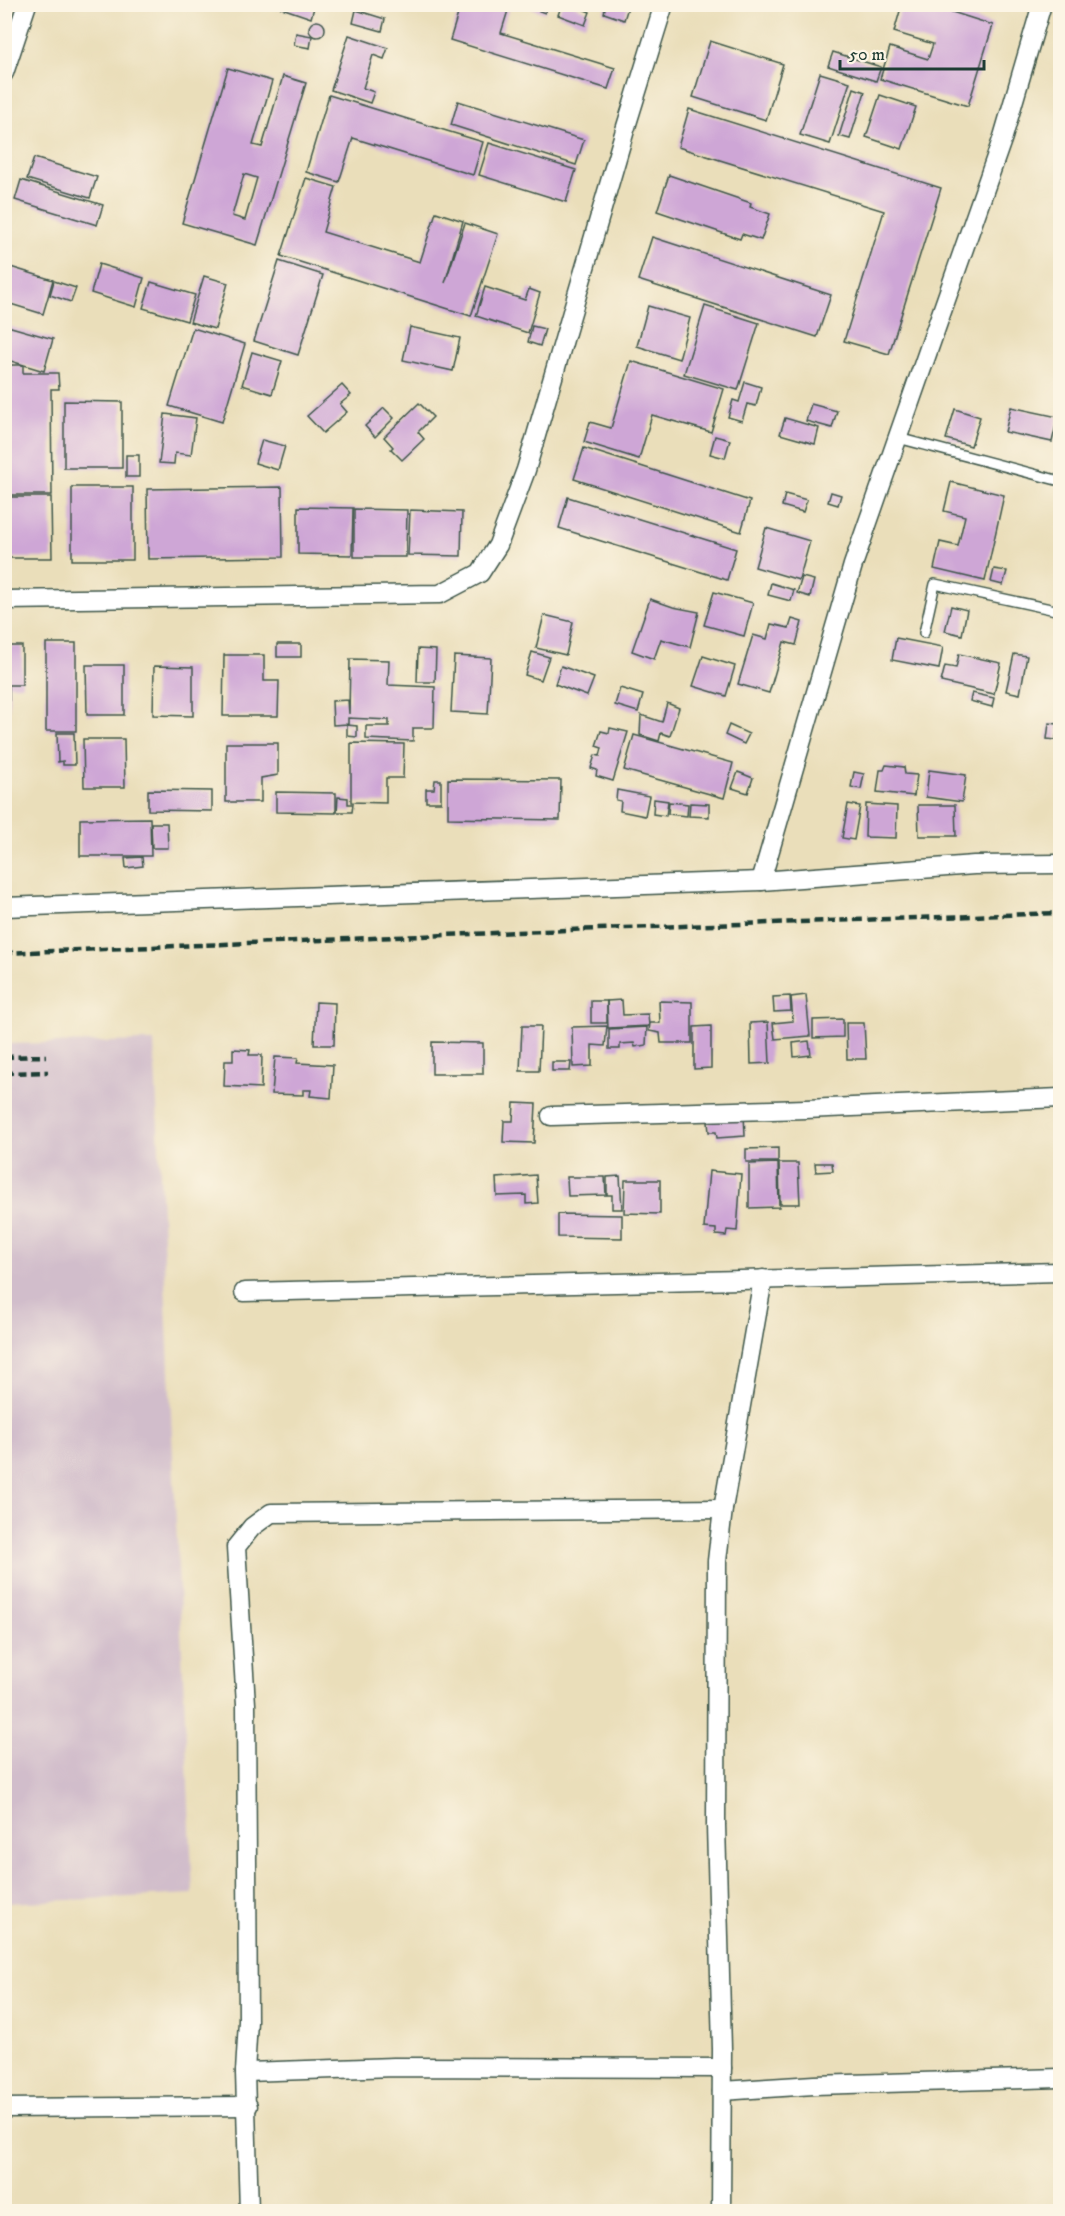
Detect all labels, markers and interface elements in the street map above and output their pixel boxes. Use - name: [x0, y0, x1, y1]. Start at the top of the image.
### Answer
- scale bar: [840, 33, 984, 71]
- text: 50 m: [849, 44, 885, 66]

